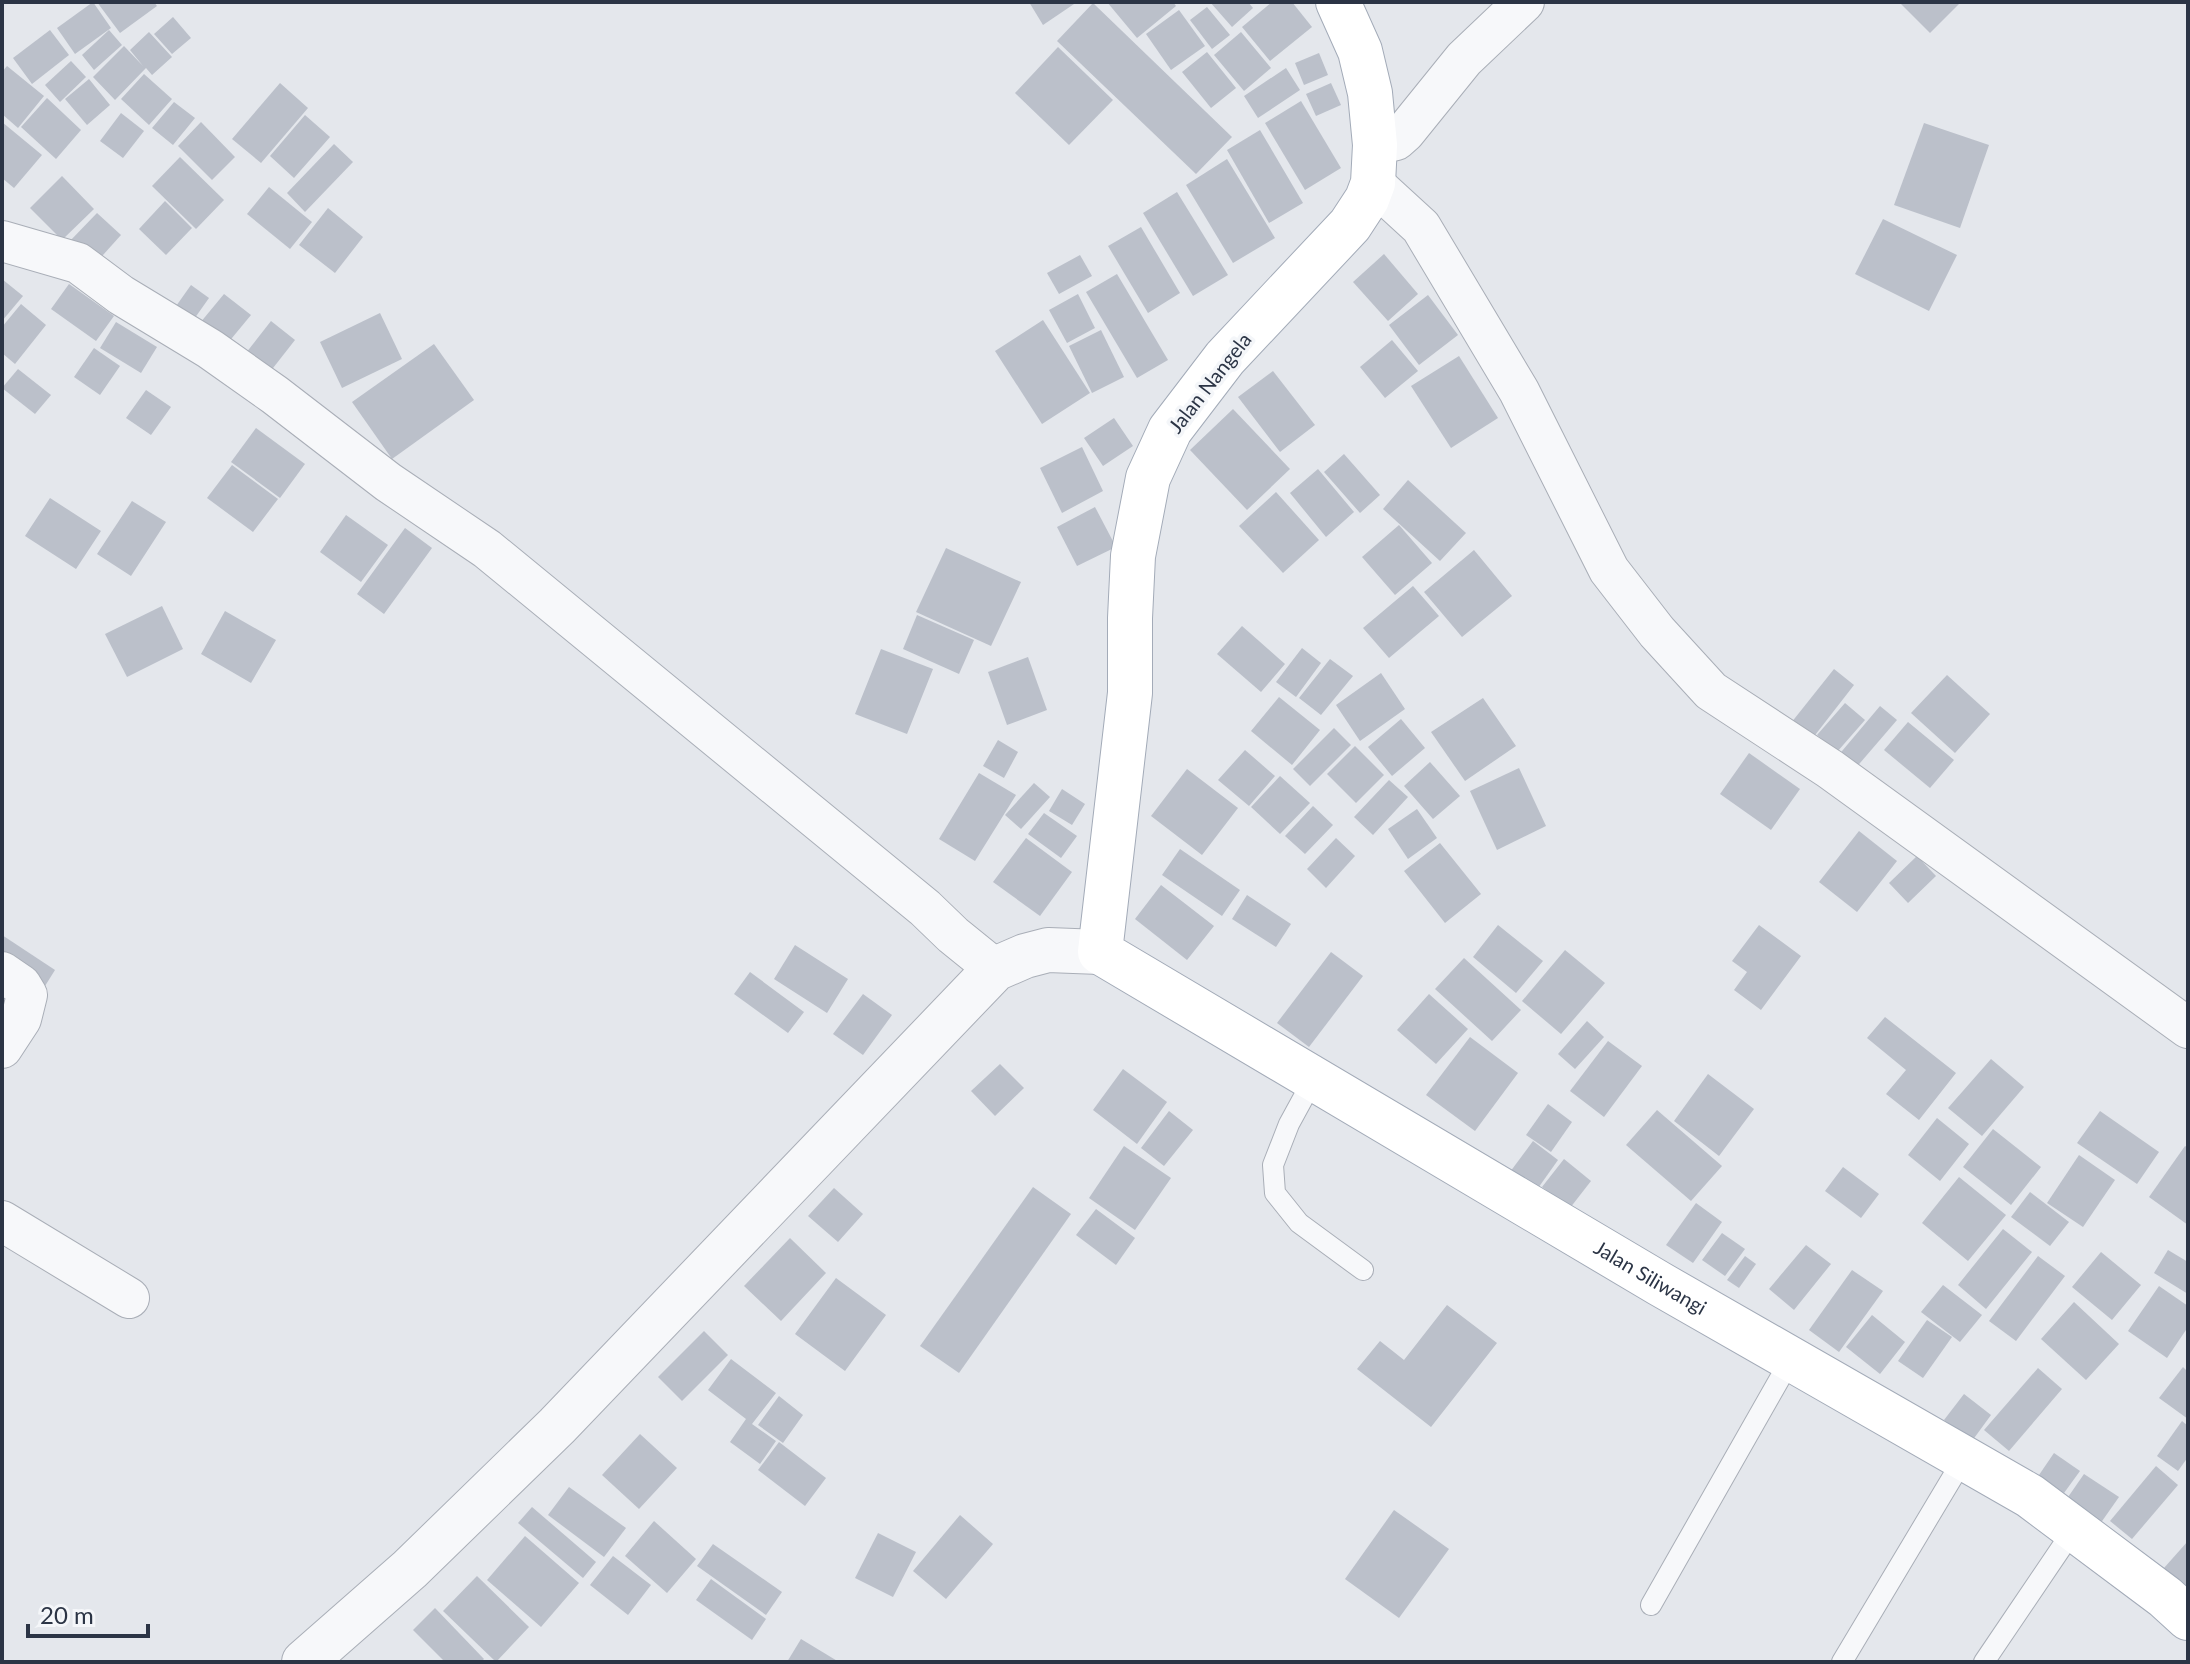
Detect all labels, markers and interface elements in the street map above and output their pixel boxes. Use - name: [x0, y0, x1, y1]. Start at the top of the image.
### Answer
- street label: Jalan Nangela: [1163, 328, 1256, 437]
- street label: Jalan Siliwangi: [1590, 1235, 1711, 1319]
- scale bar: [28, 1588, 148, 1638]
- text: 20 m: [40, 1600, 94, 1629]

